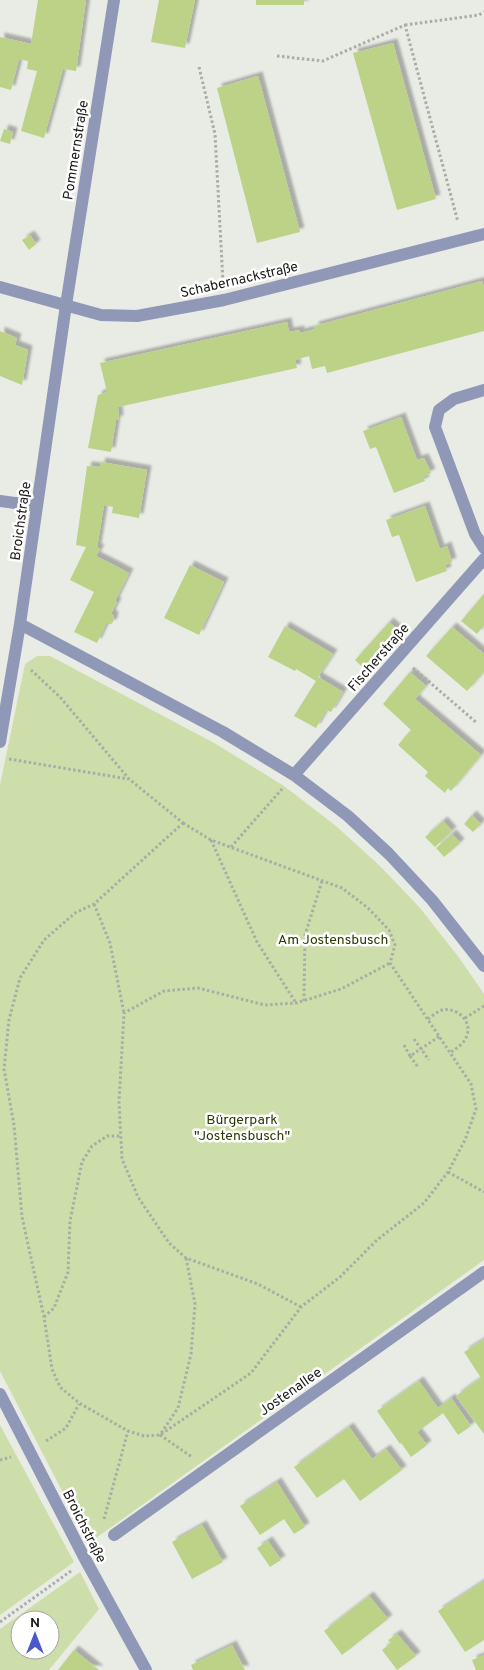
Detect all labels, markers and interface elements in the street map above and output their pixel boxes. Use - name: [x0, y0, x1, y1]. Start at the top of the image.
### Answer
- street label: Pommernstraße: [60, 99, 93, 201]
- street label: Schabernackstraße: [179, 259, 300, 302]
- street label: Broichstraße: [8, 481, 35, 562]
- street label: Fischerstraße: [345, 620, 413, 696]
- park label: Am Jostensbusch: [278, 932, 388, 949]
- park label: Bürgerpark "Jostensbusch": [194, 1112, 290, 1145]
- street label: Jostenallee: [256, 1364, 325, 1420]
- street label: Broichstraße: [58, 1487, 109, 1566]
- north arrow: [10, 1610, 60, 1660]
- text: N: [30, 1615, 40, 1632]

